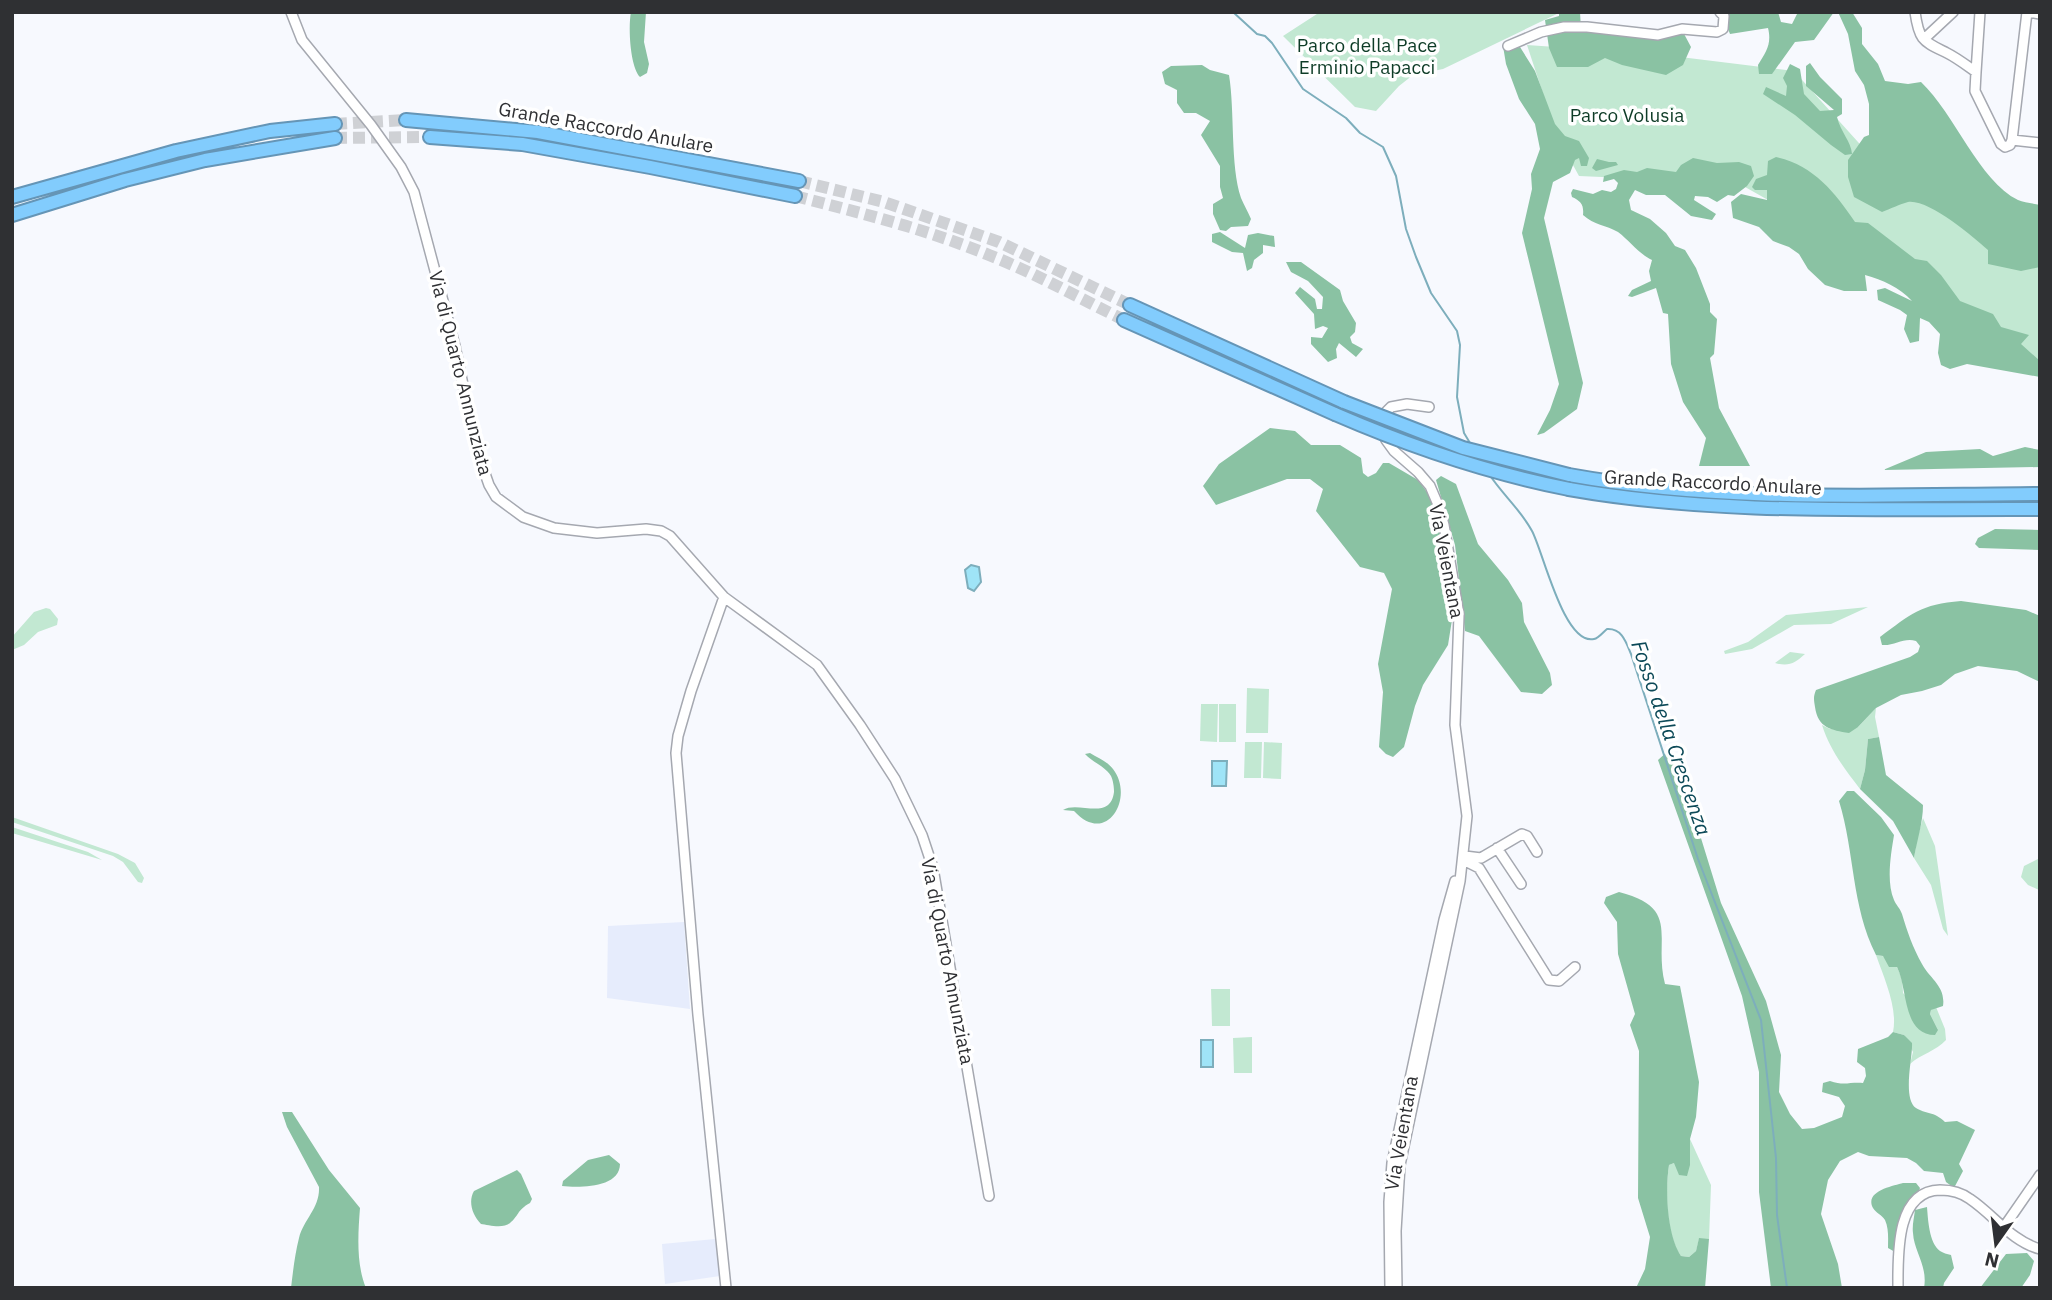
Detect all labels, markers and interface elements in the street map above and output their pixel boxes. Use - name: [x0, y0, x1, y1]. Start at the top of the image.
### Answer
- park label: Parco della Pace Erminio Papacci: [1297, 33, 1437, 79]
- street label: Grande Raccordo Anulare: [497, 96, 715, 158]
- park label: Parco Volusia: [1570, 103, 1684, 127]
- street label: Via di Quarto Annunziata: [424, 268, 498, 478]
- street label: Grande Raccordo Anulare: [1604, 464, 1822, 500]
- street label: Via Veientana: [1424, 502, 1470, 620]
- water label: Fosso della Crescenza: [1625, 636, 1718, 839]
- street label: Via di Quarto Annunziata: [916, 856, 980, 1066]
- street label: Via Veientana: [1379, 1074, 1423, 1192]
- north arrow: [1961, 1209, 2031, 1279]
- text: N: [1982, 1247, 2001, 1274]

